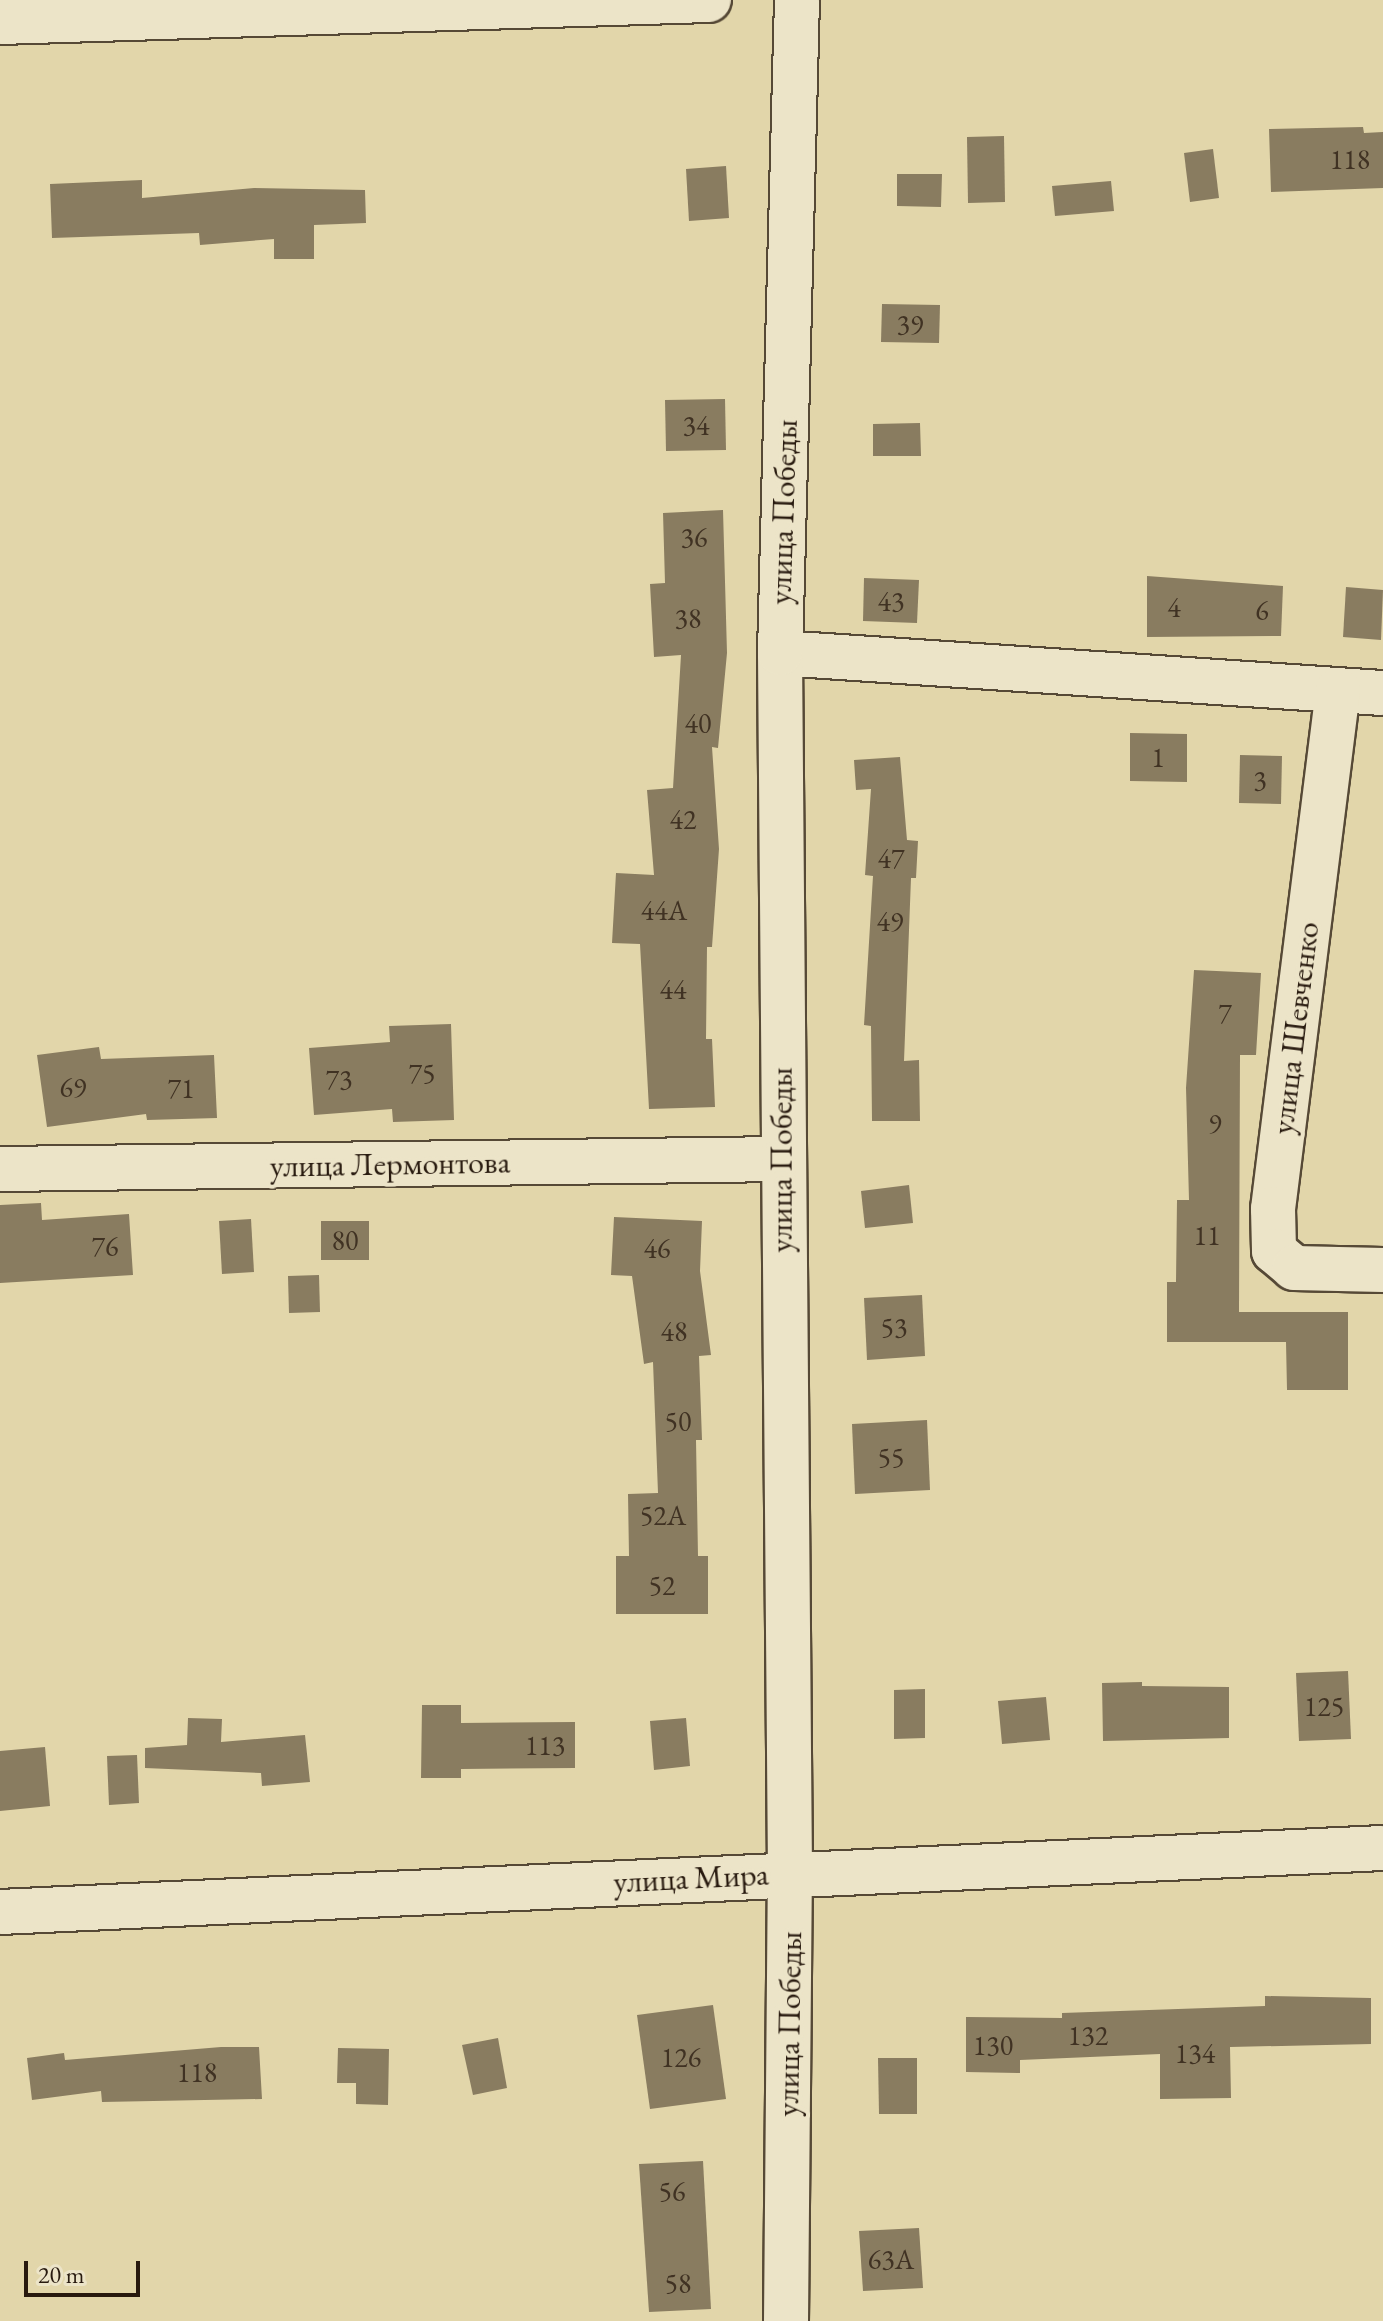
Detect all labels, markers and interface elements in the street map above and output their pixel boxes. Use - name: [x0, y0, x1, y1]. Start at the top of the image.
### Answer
- house number: 118: [1330, 142, 1370, 176]
- house number: 39: [897, 307, 923, 341]
- house number: 34: [683, 408, 709, 442]
- street label: улица Победы: [761, 419, 805, 605]
- house number: 36: [681, 520, 707, 554]
- house number: 43: [878, 584, 904, 618]
- house number: 4: [1167, 590, 1181, 624]
- house number: 6: [1255, 593, 1269, 627]
- house number: 38: [675, 601, 701, 635]
- house number: 40: [685, 706, 711, 740]
- house number: 1: [1151, 740, 1165, 774]
- house number: 3: [1253, 763, 1267, 797]
- house number: 42: [670, 802, 696, 836]
- house number: 47: [878, 841, 904, 875]
- house number: 44А: [641, 893, 687, 927]
- house number: 49: [877, 904, 903, 938]
- street label: улица Шевченко: [1263, 919, 1327, 1137]
- house number: 44: [660, 972, 686, 1006]
- house number: 7: [1218, 996, 1232, 1030]
- house number: 75: [409, 1056, 435, 1090]
- house number: 73: [326, 1062, 352, 1096]
- street label: улица Победы: [762, 1067, 800, 1253]
- house number: 69: [60, 1070, 86, 1104]
- house number: 71: [168, 1071, 194, 1105]
- house number: 9: [1208, 1106, 1222, 1140]
- street label: улица Лермонтова: [269, 1143, 511, 1185]
- house number: 11: [1194, 1218, 1220, 1252]
- house number: 80: [332, 1223, 358, 1257]
- house number: 76: [92, 1229, 118, 1263]
- house number: 46: [644, 1231, 670, 1265]
- house number: 53: [881, 1310, 907, 1344]
- house number: 48: [661, 1314, 687, 1348]
- house number: 50: [665, 1404, 691, 1438]
- house number: 55: [878, 1440, 904, 1474]
- house number: 52А: [640, 1498, 686, 1532]
- house number: 52: [649, 1568, 675, 1602]
- house number: 125: [1304, 1689, 1344, 1723]
- house number: 113: [525, 1728, 565, 1762]
- street label: улица Мира: [612, 1855, 770, 1901]
- street label: улица Победы: [768, 1931, 810, 2117]
- house number: 132: [1068, 2018, 1108, 2052]
- house number: 130: [973, 2028, 1013, 2062]
- house number: 134: [1175, 2036, 1215, 2070]
- house number: 126: [661, 2040, 701, 2074]
- house number: 118: [177, 2055, 217, 2089]
- house number: 56: [659, 2174, 685, 2208]
- house number: 63А: [868, 2242, 914, 2276]
- scale bar: [28, 2245, 144, 2295]
- text: 20 m: [38, 2259, 85, 2290]
- house number: 58: [665, 2266, 691, 2300]

